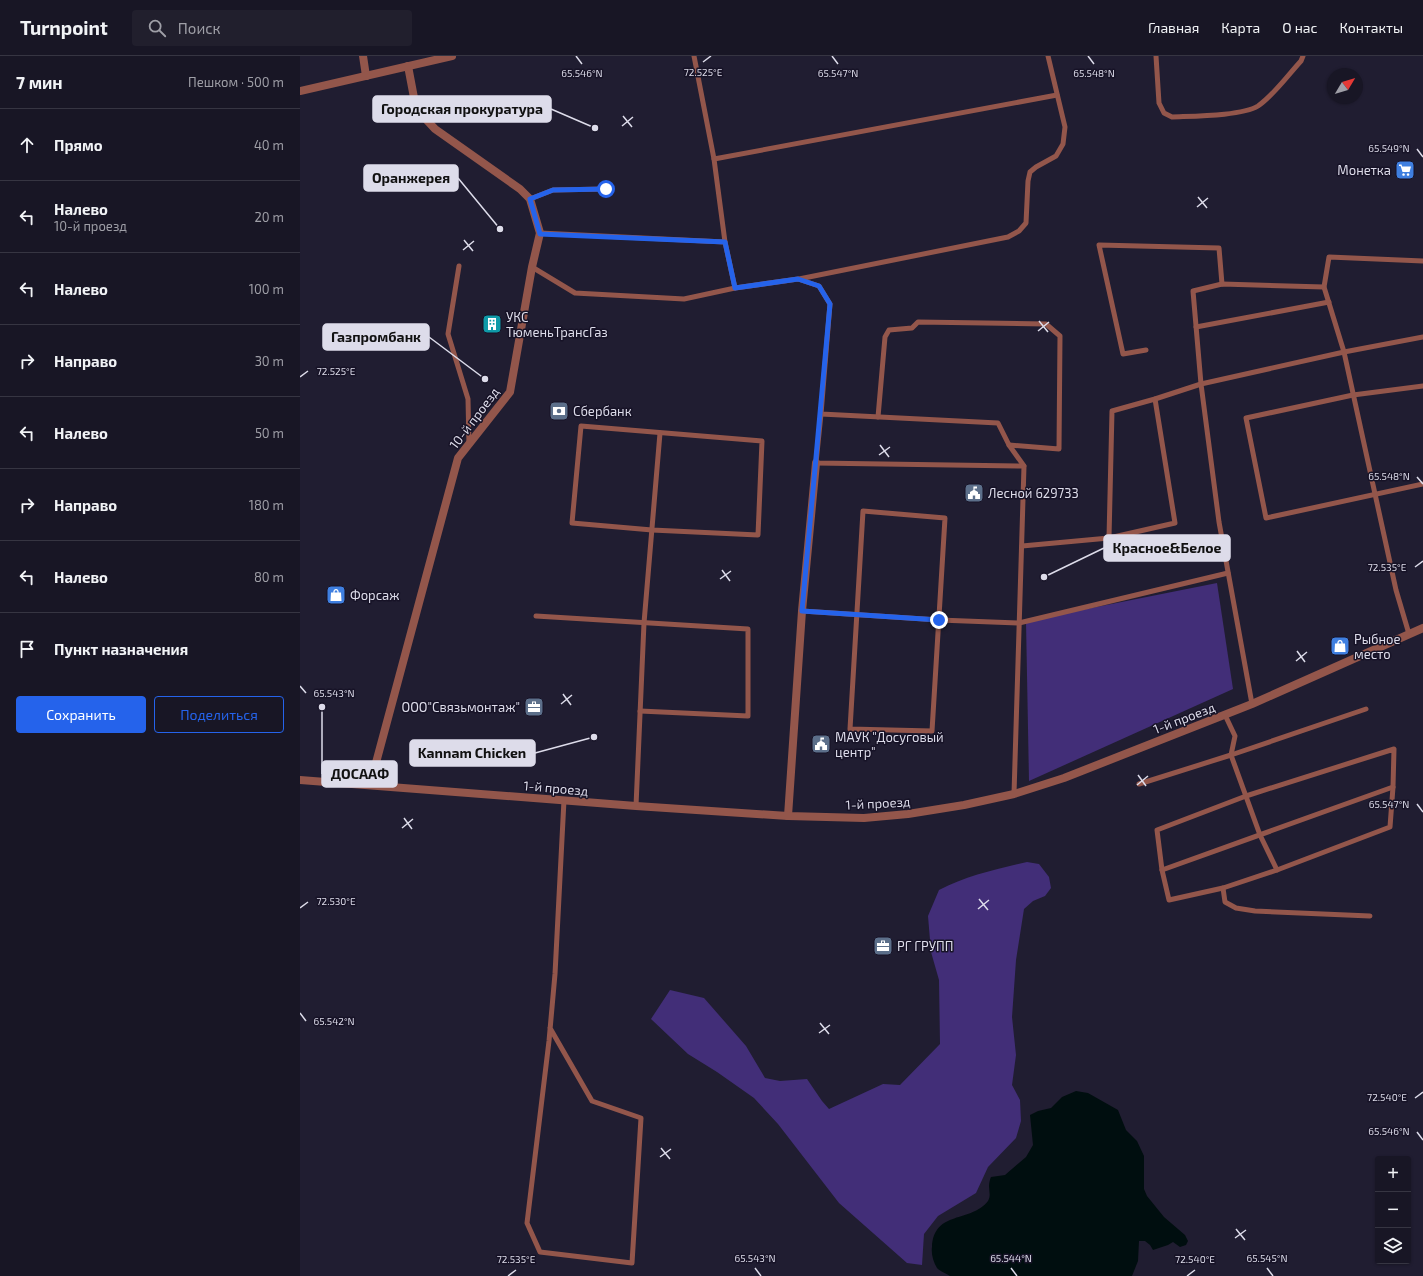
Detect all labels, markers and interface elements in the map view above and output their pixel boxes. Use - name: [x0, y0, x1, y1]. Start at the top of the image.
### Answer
- search box: [132, 10, 412, 46]
- text: Turnpoint: [20, 16, 108, 39]
- icon: search: [146, 17, 168, 39]
- text: Поиск: [178, 19, 221, 37]
- text: Главная: [1148, 19, 1199, 36]
- text: Карта: [1221, 19, 1260, 36]
- text: О нас: [1282, 19, 1318, 36]
- text: Контакты: [1340, 19, 1403, 36]
- text: 72.525°E: [684, 66, 723, 78]
- text: 65.546°N: [561, 67, 603, 79]
- text: 65.547°N: [818, 67, 858, 79]
- text: 65.548°N: [1073, 67, 1115, 79]
- north arrow: [1327, 68, 1363, 104]
- text: 7 мин: [16, 72, 63, 92]
- text: Пешком · 500 m: [188, 74, 284, 90]
- callout: Городская прокуратура: [373, 96, 551, 122]
- text: Городская прокуратура: [381, 100, 543, 117]
- icon: ahead: [16, 134, 38, 156]
- text: Прямо: [54, 136, 103, 154]
- text: 40 m: [254, 137, 284, 153]
- text: 65.549°N: [1368, 142, 1410, 154]
- supermarket icon: Монетка: [1394, 159, 1416, 181]
- place label: Монетка: [1337, 162, 1391, 178]
- callout: Оранжерея: [364, 165, 458, 191]
- text: Оранжерея: [372, 169, 450, 186]
- route start: [597, 180, 615, 198]
- text: Налево: [54, 200, 108, 218]
- icon: left: [16, 206, 38, 228]
- text: 20 m: [255, 209, 284, 225]
- text: 10-й проезд: [54, 218, 127, 234]
- icon: left: [16, 278, 38, 300]
- text: Налево: [54, 280, 108, 298]
- text: 100 m: [249, 281, 284, 297]
- place label: УКС ТюменьТрансГаз: [506, 309, 608, 340]
- building icon: УКС ТюменьТрансГаз: [481, 313, 503, 335]
- callout: Газпромбанк: [323, 324, 429, 350]
- text: Газпромбанк: [331, 328, 421, 345]
- icon: right: [16, 350, 38, 372]
- text: Направо: [54, 352, 117, 370]
- text: 30 m: [255, 353, 284, 369]
- text: 72.525°E: [317, 365, 356, 377]
- street label: 10-й проезд: [446, 384, 503, 452]
- bank icon: Сбербанк: [548, 400, 570, 422]
- place label: Сбербанк: [573, 403, 632, 419]
- icon: left: [16, 422, 38, 444]
- text: Налево: [54, 424, 108, 442]
- text: 50 m: [255, 425, 284, 441]
- text: 65.548°N: [1368, 470, 1410, 482]
- public building icon: Лесной 629733: [963, 482, 985, 504]
- place label: Лесной 629733: [988, 485, 1079, 501]
- icon: right: [16, 494, 38, 516]
- text: Направо: [54, 496, 117, 514]
- text: 180 m: [249, 497, 284, 513]
- callout: Красное&Белое: [1104, 535, 1230, 561]
- text: Красное&Белое: [1112, 539, 1222, 556]
- text: 72.535°E: [1368, 561, 1407, 573]
- icon: left: [16, 566, 38, 588]
- text: Налево: [54, 568, 108, 586]
- text: 80 m: [254, 569, 284, 585]
- shop icon: Форсаж: [325, 584, 347, 606]
- place label: Форсаж: [350, 587, 400, 603]
- route end: [930, 611, 948, 629]
- place label: Рыбное место: [1354, 631, 1401, 662]
- shop icon: Рыбное место: [1329, 635, 1351, 657]
- icon: arrive: [16, 638, 38, 660]
- text: Пункт назначения: [54, 640, 188, 658]
- text: 65.543°N: [313, 687, 355, 699]
- button: Сохранить: [16, 696, 146, 733]
- button: Поделиться: [154, 696, 284, 733]
- office icon: ООО"Связьмонтаж": [523, 696, 545, 718]
- place label: ООО"Связьмонтаж": [401, 699, 520, 715]
- street label: 1-й проезд: [1151, 699, 1218, 737]
- place label: МАУК "Досуговый центр": [835, 729, 944, 760]
- public building icon: МАУК "Досуговый центр": [810, 733, 832, 755]
- callout: Kannam Chicken: [410, 740, 535, 766]
- text: Kannam Chicken: [418, 744, 526, 761]
- callout: ДОСААФ: [322, 761, 397, 787]
- text: ДОСААФ: [331, 765, 389, 782]
- street label: 1-й проезд: [523, 777, 589, 799]
- street label: 1-й проезд: [845, 793, 911, 813]
- text: 65.547°N: [1369, 798, 1409, 810]
- text: 72.530°E: [316, 895, 356, 907]
- office icon: РГ ГРУПП: [872, 935, 894, 957]
- place label: РГ ГРУПП: [897, 938, 953, 954]
- text: 65.542°N: [313, 1015, 355, 1027]
- text: 72.540°E: [1367, 1091, 1407, 1103]
- text: 65.546°N: [1368, 1125, 1410, 1137]
- map controls: [1375, 1156, 1411, 1264]
- button: +: [1375, 1156, 1411, 1192]
- button: −: [1375, 1192, 1411, 1228]
- button: layers: [1375, 1228, 1411, 1264]
- text: 65.543°N: [734, 1252, 776, 1264]
- text: 65.544°N: [990, 1252, 1032, 1264]
- text: 65.545°N: [1247, 1252, 1287, 1264]
- text: 72.535°E: [497, 1253, 536, 1265]
- text: 72.540°E: [1175, 1253, 1215, 1265]

